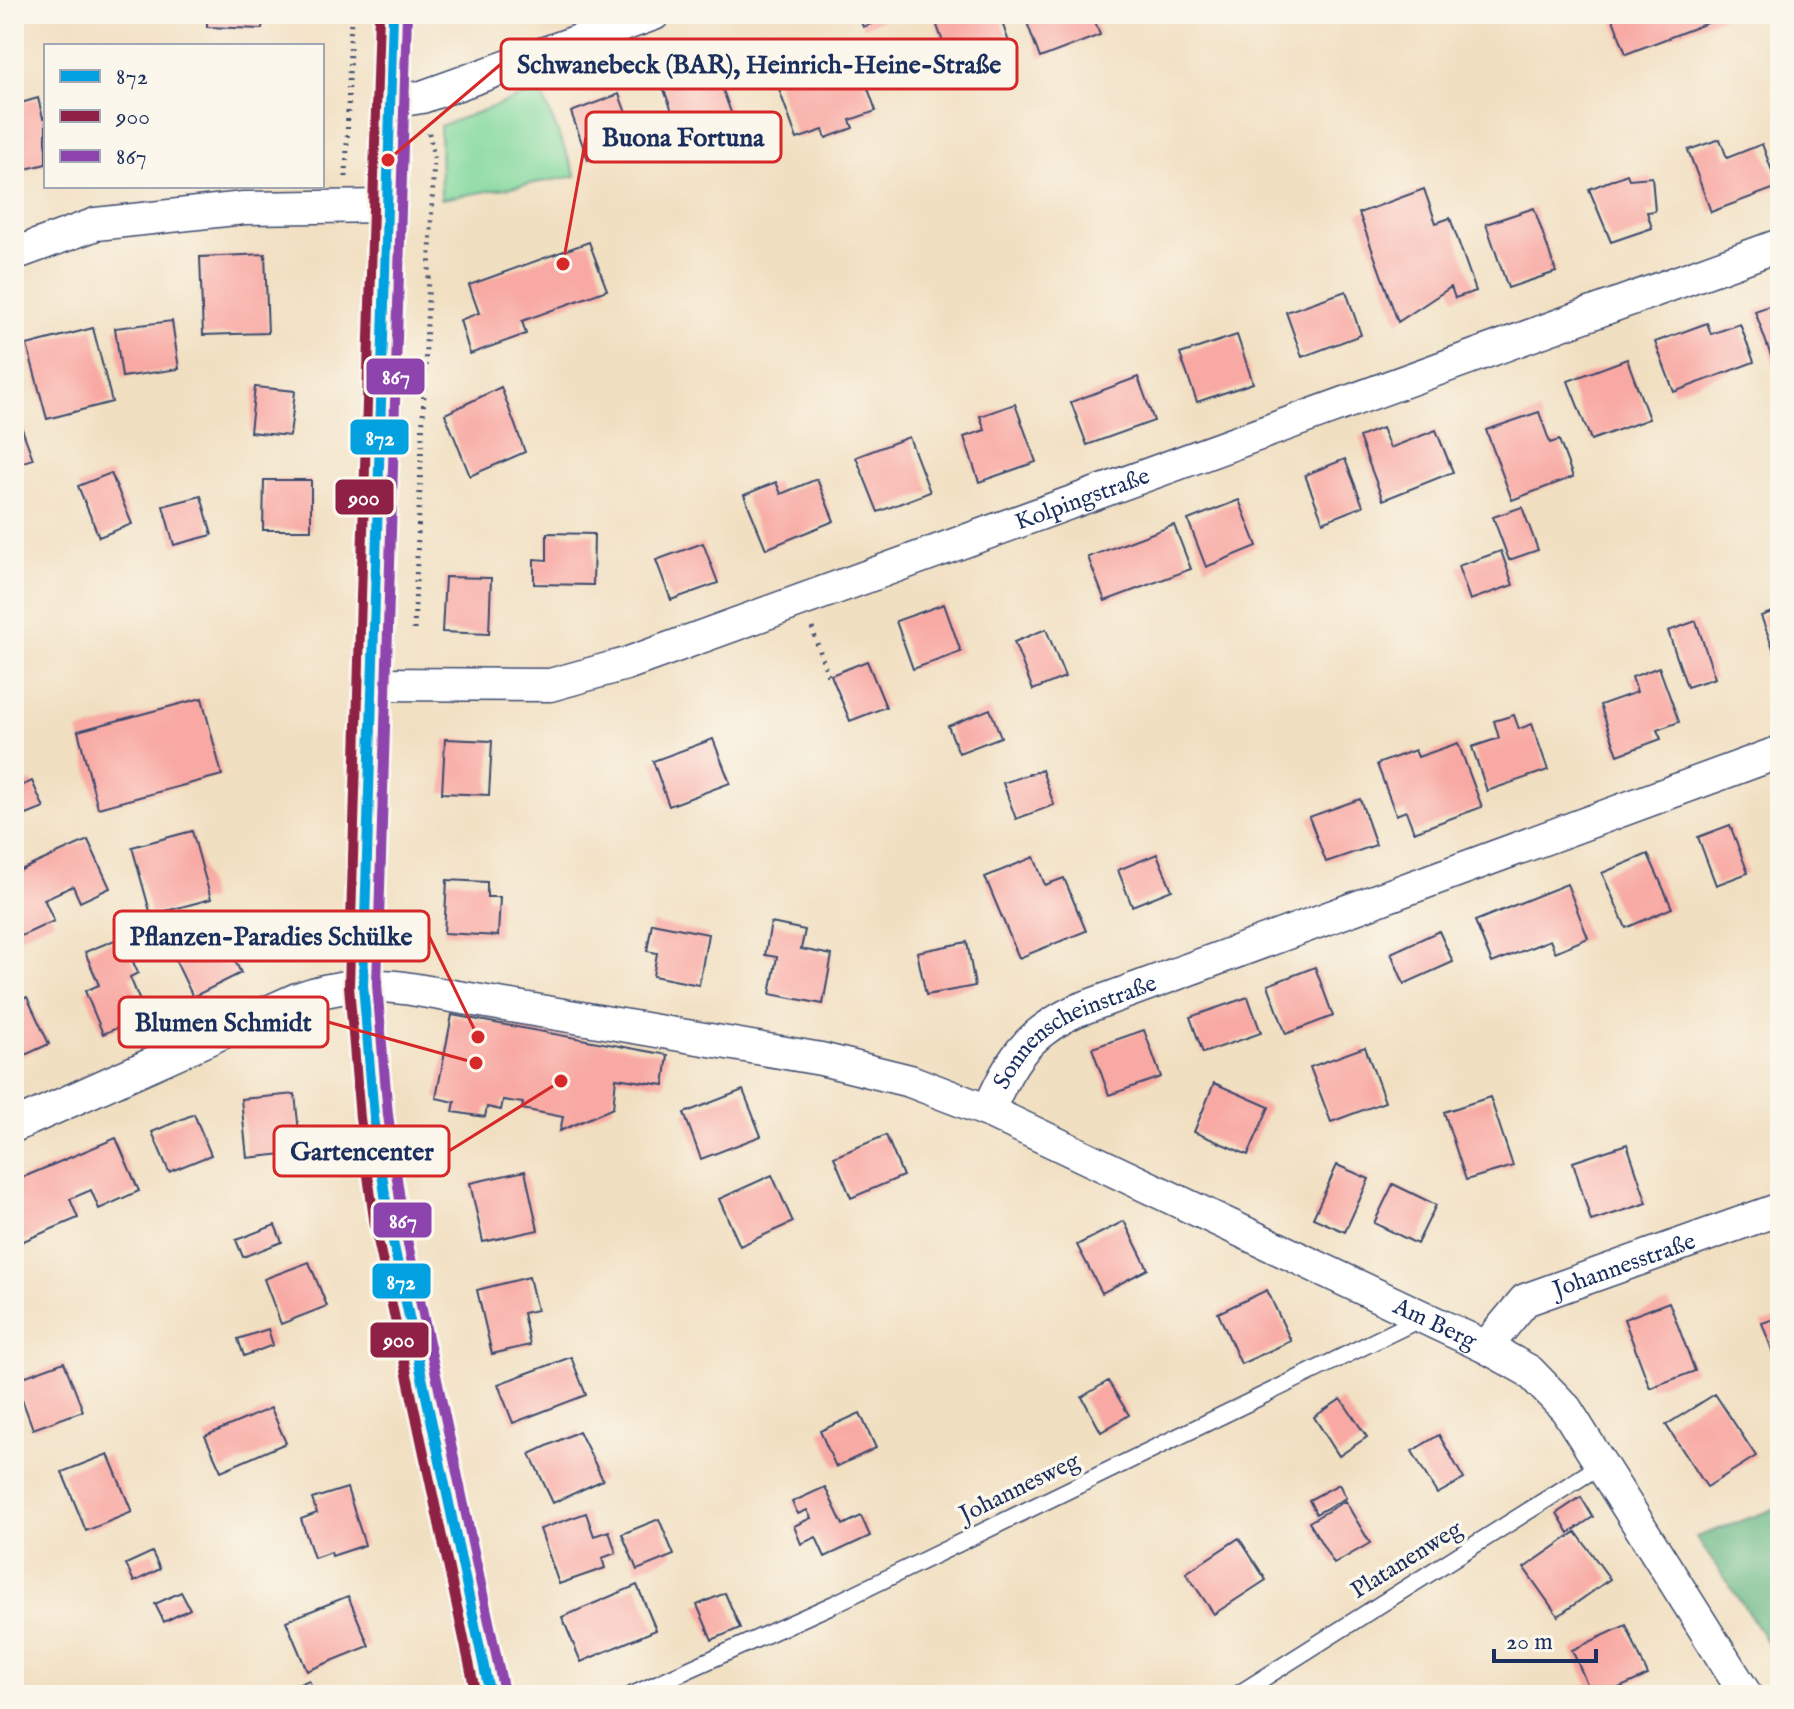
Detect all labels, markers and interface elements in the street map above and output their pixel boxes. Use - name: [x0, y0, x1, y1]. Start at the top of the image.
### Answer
- callout: Schwanebeck (BAR), Heinrich-Heine-Straße: [501, 39, 1017, 89]
- legend: [44, 44, 324, 188]
- text: Schwanebeck (BAR), Heinrich-Heine-Straße: [517, 49, 1001, 82]
- text: 872: [116, 62, 148, 93]
- text: 900: [115, 102, 150, 133]
- callout: Buona Fortuna: [586, 112, 781, 162]
- text: Buona Fortuna: [602, 122, 765, 155]
- text: 867: [116, 142, 147, 173]
- line badge: 867: [365, 357, 426, 396]
- text: 867: [382, 364, 410, 392]
- line badge: 872: [349, 418, 410, 456]
- text: 872: [365, 425, 395, 453]
- street label: Kolpingstraße: [1011, 461, 1154, 538]
- line badge: 900: [334, 478, 395, 516]
- text: 900: [347, 485, 380, 513]
- callout: Pflanzen-Paradies Schülke: [114, 911, 429, 961]
- text: Pflanzen-Paradies Schülke: [130, 921, 412, 954]
- street label: Sonnenscheinstraße: [987, 968, 1161, 1095]
- callout: Blumen Schmidt: [119, 997, 328, 1047]
- text: Blumen Schmidt: [134, 1007, 312, 1040]
- callout: Gartencenter: [274, 1126, 449, 1176]
- text: Gartencenter: [290, 1136, 434, 1169]
- line badge: 867: [372, 1201, 433, 1239]
- text: 867: [389, 1208, 417, 1236]
- street label: Johannesstraße: [1546, 1226, 1700, 1307]
- line badge: 872: [371, 1262, 432, 1300]
- text: 872: [386, 1269, 416, 1297]
- street label: Am Berg: [1387, 1291, 1482, 1358]
- line badge: 900: [369, 1321, 430, 1359]
- text: 900: [382, 1327, 415, 1355]
- street label: Johannesweg: [952, 1446, 1086, 1532]
- street label: Platanenweg: [1345, 1513, 1469, 1607]
- scale bar: [1494, 1613, 1596, 1663]
- text: 20 m: [1506, 1627, 1553, 1658]

